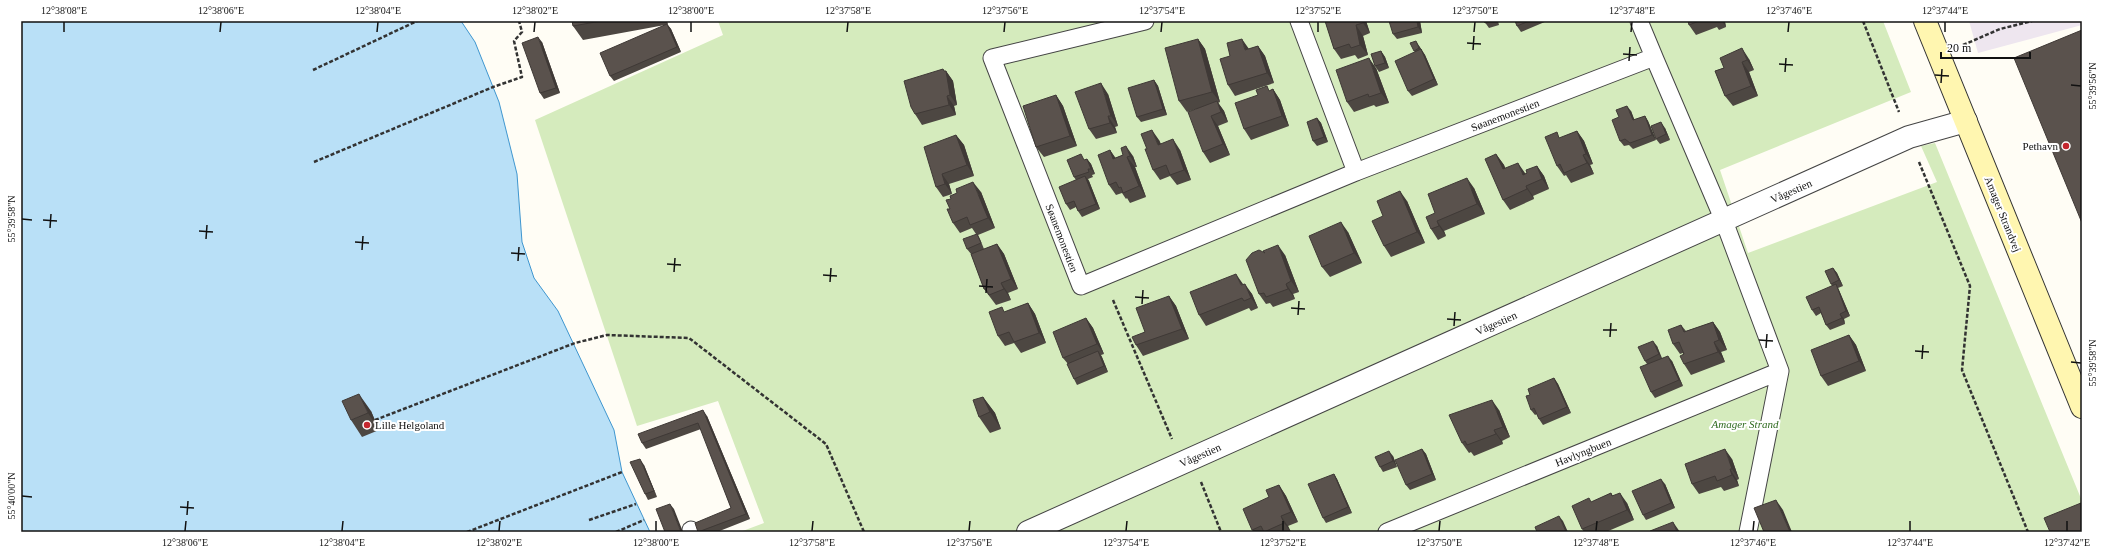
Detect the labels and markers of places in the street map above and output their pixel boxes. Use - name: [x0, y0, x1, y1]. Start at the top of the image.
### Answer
- place label: Pethavn: [2023, 140, 2058, 152]
- marker: Pethavn: [2061, 141, 2071, 151]
- place label: Lille Helgoland: [375, 419, 445, 431]
- marker: Lille Helgoland: [362, 420, 372, 430]

